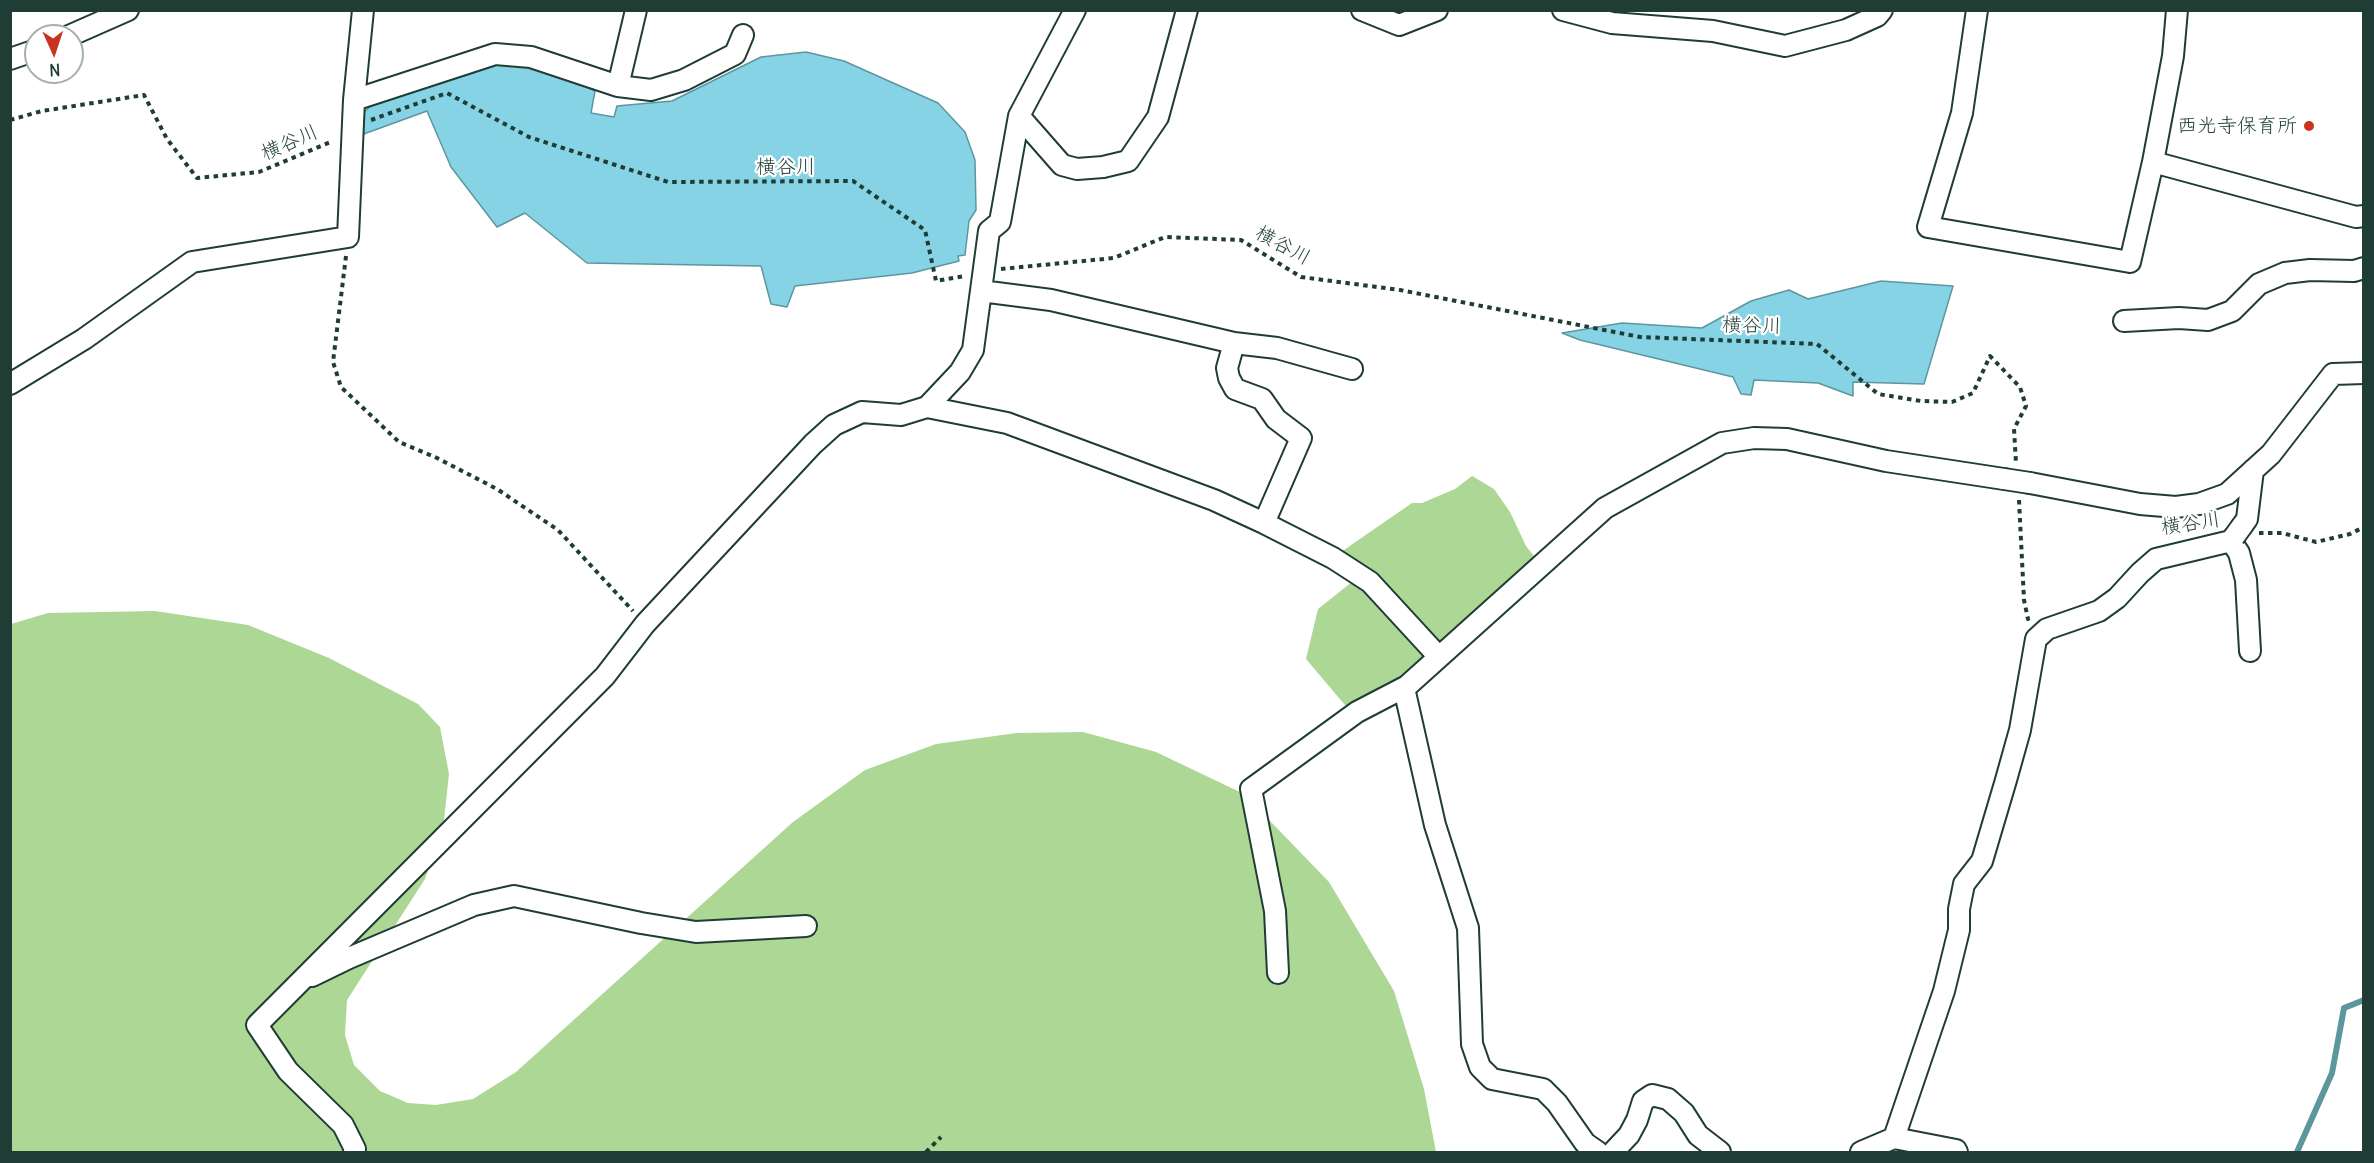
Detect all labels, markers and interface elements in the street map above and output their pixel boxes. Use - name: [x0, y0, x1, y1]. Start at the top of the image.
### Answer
- north arrow: [24, 24, 84, 84]
- text: N: [49, 60, 61, 80]
- place label: 西光寺保育所: [2177, 114, 2297, 138]
- marker: 西光寺保育所: [2302, 119, 2316, 133]
- street label: 横谷川: [258, 120, 322, 166]
- street label: 横谷川: [756, 155, 816, 179]
- street label: 横谷川: [1251, 221, 1315, 271]
- street label: 横谷川: [1722, 313, 1782, 339]
- street label: 横谷川: [2160, 508, 2222, 540]

